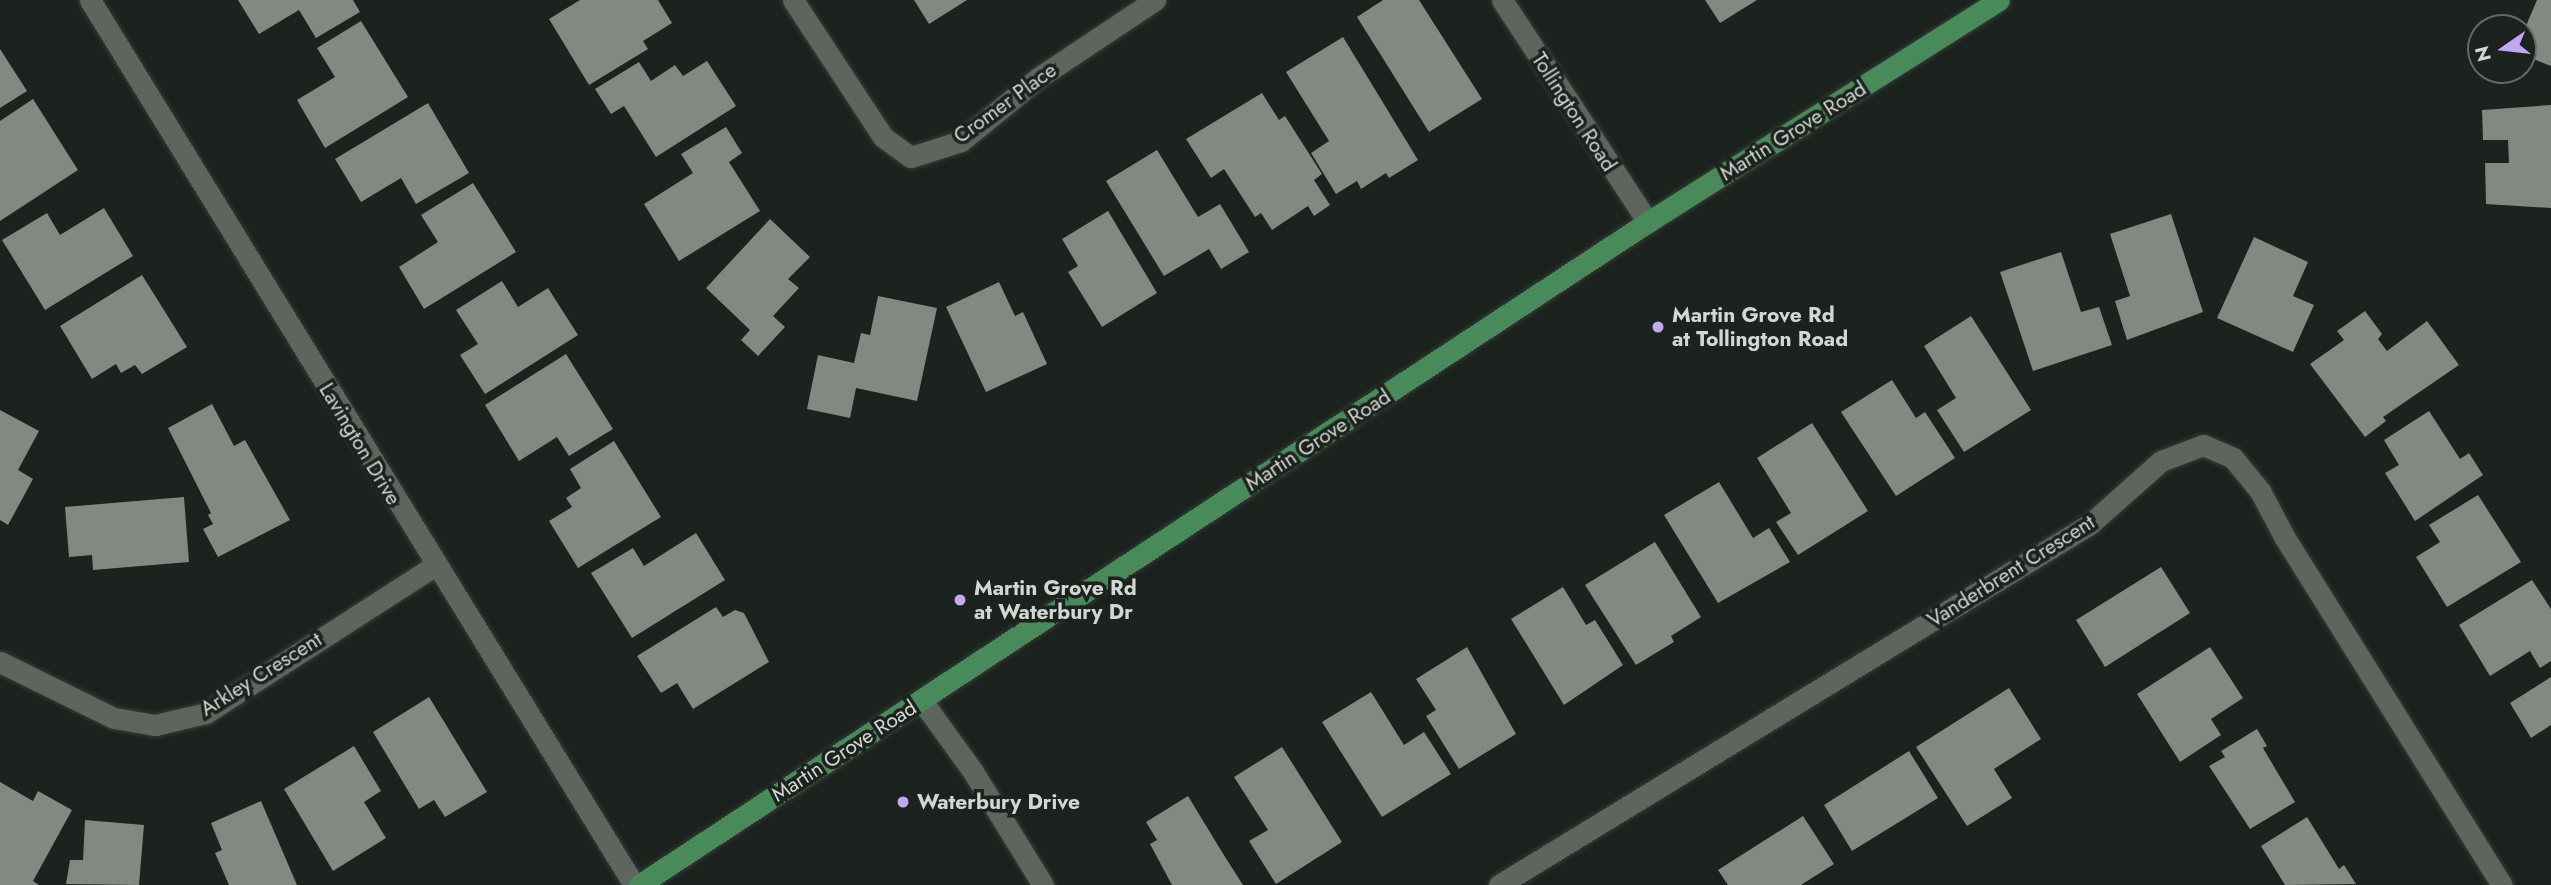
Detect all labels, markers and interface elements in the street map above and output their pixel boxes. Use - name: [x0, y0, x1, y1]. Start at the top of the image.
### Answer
- north arrow: [2467, 14, 2537, 84]
- text: N: [2468, 43, 2498, 64]
- street label: Tollington Road: [1526, 48, 1622, 176]
- street label: Cromer Place: [949, 57, 1061, 149]
- street label: Martin Grove Road: [1715, 76, 1871, 186]
- place label: Martin Grove Rd at Tollington Road: [1672, 302, 1848, 352]
- marker: Martin Grove Rd at Tollington Road: [1650, 319, 1666, 335]
- street label: Lavington Drive: [314, 379, 406, 509]
- street label: Martin Grove Road: [1241, 384, 1395, 496]
- street label: Vanderbrent Crescent: [1923, 509, 2099, 633]
- place label: Martin Grove Rd at Waterbury Dr: [974, 575, 1137, 625]
- marker: Martin Grove Rd at Waterbury Dr: [952, 592, 968, 608]
- street label: Arkley Crescent: [196, 627, 326, 721]
- street label: Martin Grove Road: [767, 695, 921, 807]
- place label: Waterbury Drive: [917, 789, 1080, 815]
- marker: Waterbury Drive: [895, 794, 911, 810]

